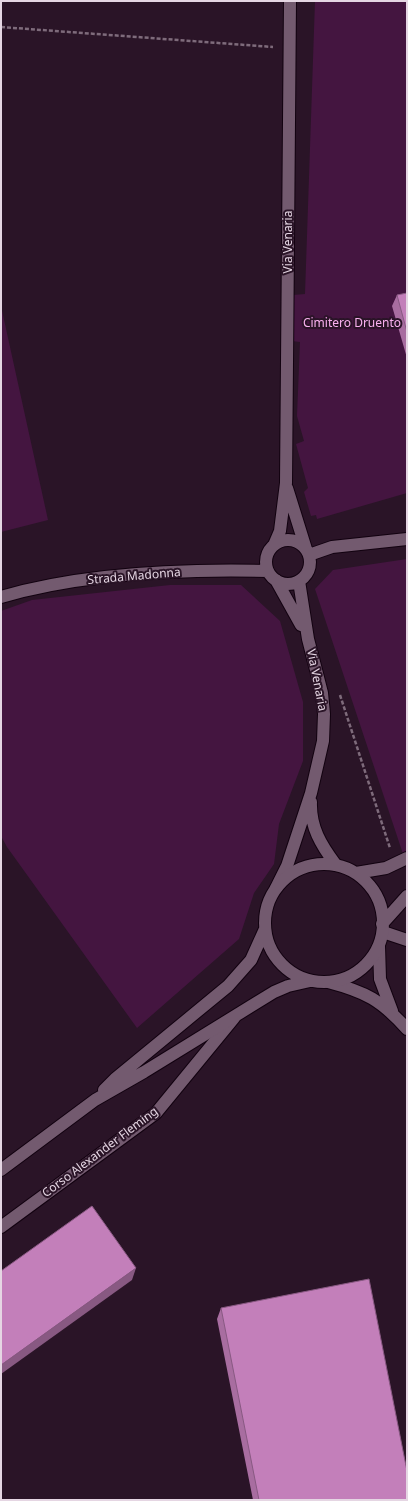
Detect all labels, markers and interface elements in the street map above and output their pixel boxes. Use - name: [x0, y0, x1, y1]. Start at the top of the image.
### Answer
- street label: Via Venaria: [279, 211, 296, 273]
- park label: Cimitero Druento: [303, 314, 401, 331]
- street label: Strada Madonna: [87, 563, 181, 588]
- street label: Via Venaria: [303, 647, 332, 712]
- street label: Corso Alexander Fleming: [38, 1102, 161, 1201]

